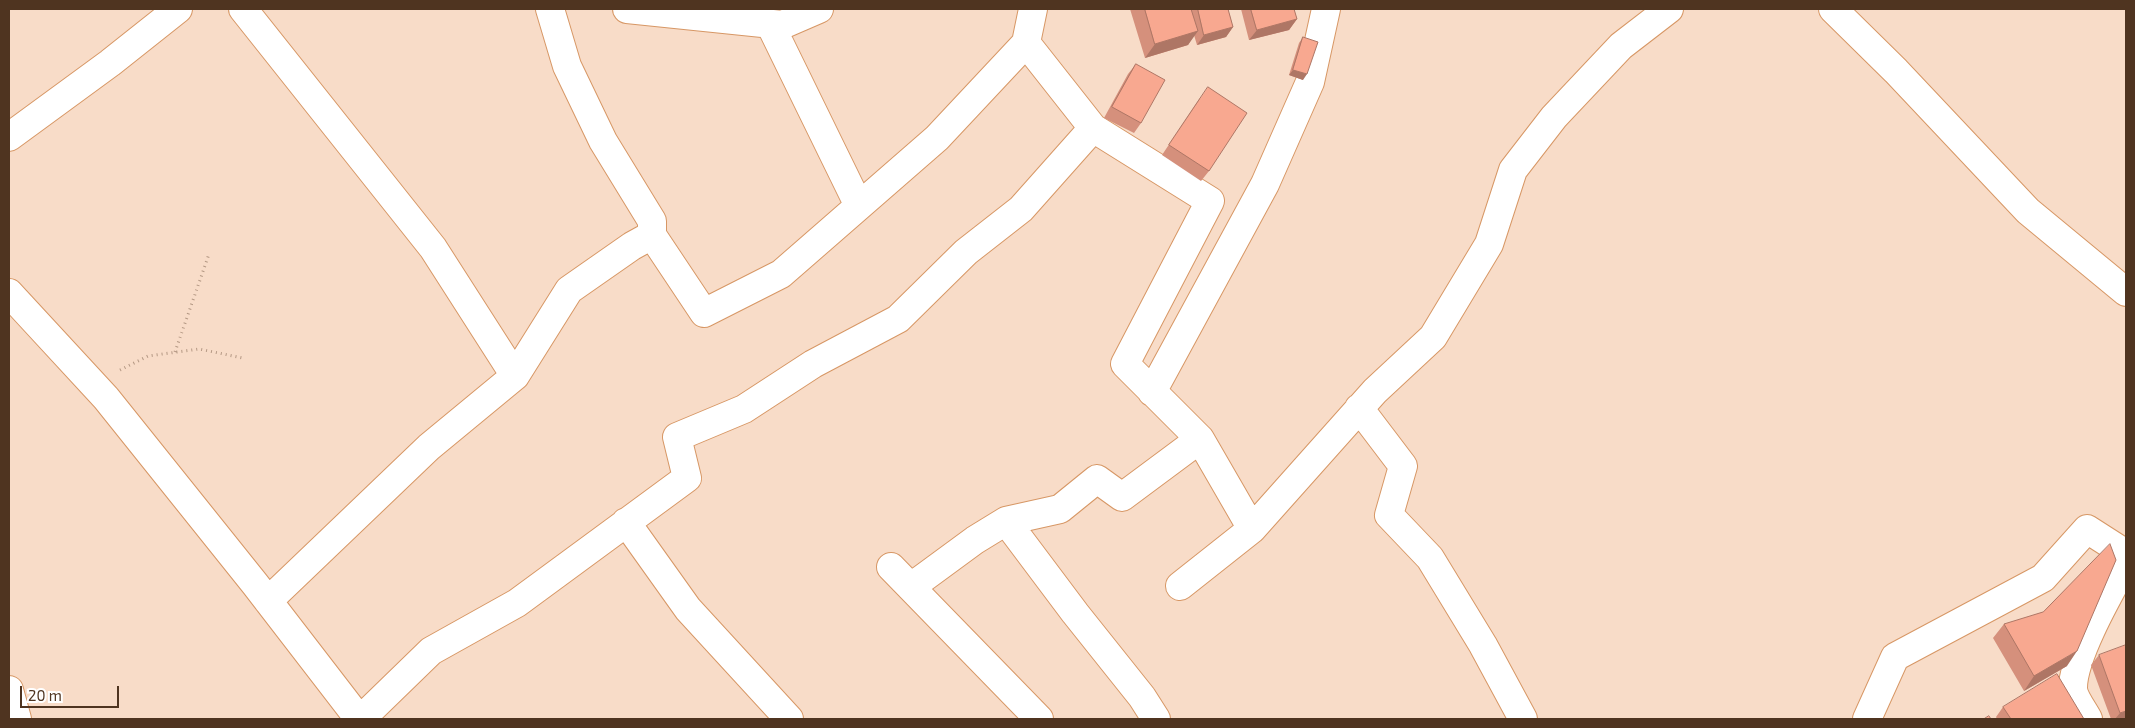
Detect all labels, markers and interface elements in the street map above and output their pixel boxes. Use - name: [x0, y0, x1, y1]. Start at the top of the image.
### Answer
- scale bar: [22, 676, 121, 708]
- text: 20 m: [28, 686, 62, 704]

